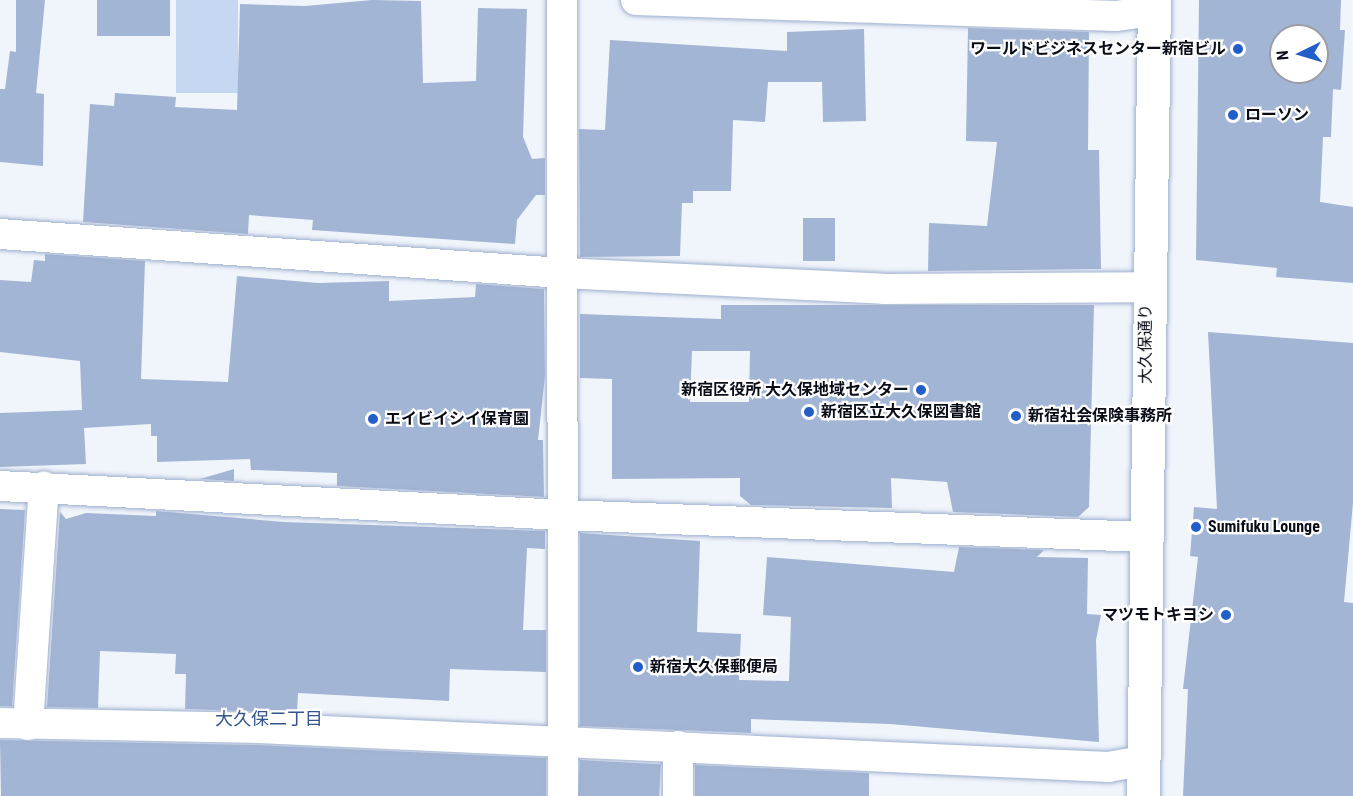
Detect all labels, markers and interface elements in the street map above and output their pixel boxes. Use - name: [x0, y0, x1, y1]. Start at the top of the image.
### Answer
- north arrow: [1269, 24, 1329, 84]
- place label: ワールドビジネスセンター新宿ビル: [970, 39, 1226, 59]
- marker: ワールドビジネスセンター新宿ビル: [1231, 42, 1245, 56]
- text: N: [1273, 50, 1292, 61]
- place label: ローソン: [1245, 105, 1309, 125]
- marker: ローソン: [1226, 108, 1240, 122]
- street label: 大久保通り: [1136, 304, 1156, 384]
- place label: 新宿区役所 大久保地域センター: [681, 380, 909, 400]
- marker: 新宿区役所 大久保地域センター: [914, 383, 928, 397]
- place label: 新宿区立大久保図書館: [821, 402, 981, 422]
- marker: 新宿区立大久保図書館: [802, 405, 816, 419]
- place label: 新宿社会保険事務所: [1028, 406, 1172, 426]
- place label: エイビイシイ保育園: [385, 409, 529, 429]
- marker: 新宿社会保険事務所: [1009, 409, 1023, 423]
- marker: エイビイシイ保育園: [366, 412, 380, 426]
- place label: Sumifuku Lounge: [1208, 517, 1320, 537]
- marker: Sumifuku Lounge: [1189, 520, 1203, 534]
- place label: マツモトキヨシ: [1102, 605, 1214, 625]
- marker: マツモトキヨシ: [1219, 608, 1233, 622]
- place label: 新宿大久保郵便局: [650, 657, 778, 677]
- marker: 新宿大久保郵便局: [631, 660, 645, 674]
- district label: 大久保二丁目: [215, 708, 323, 730]

